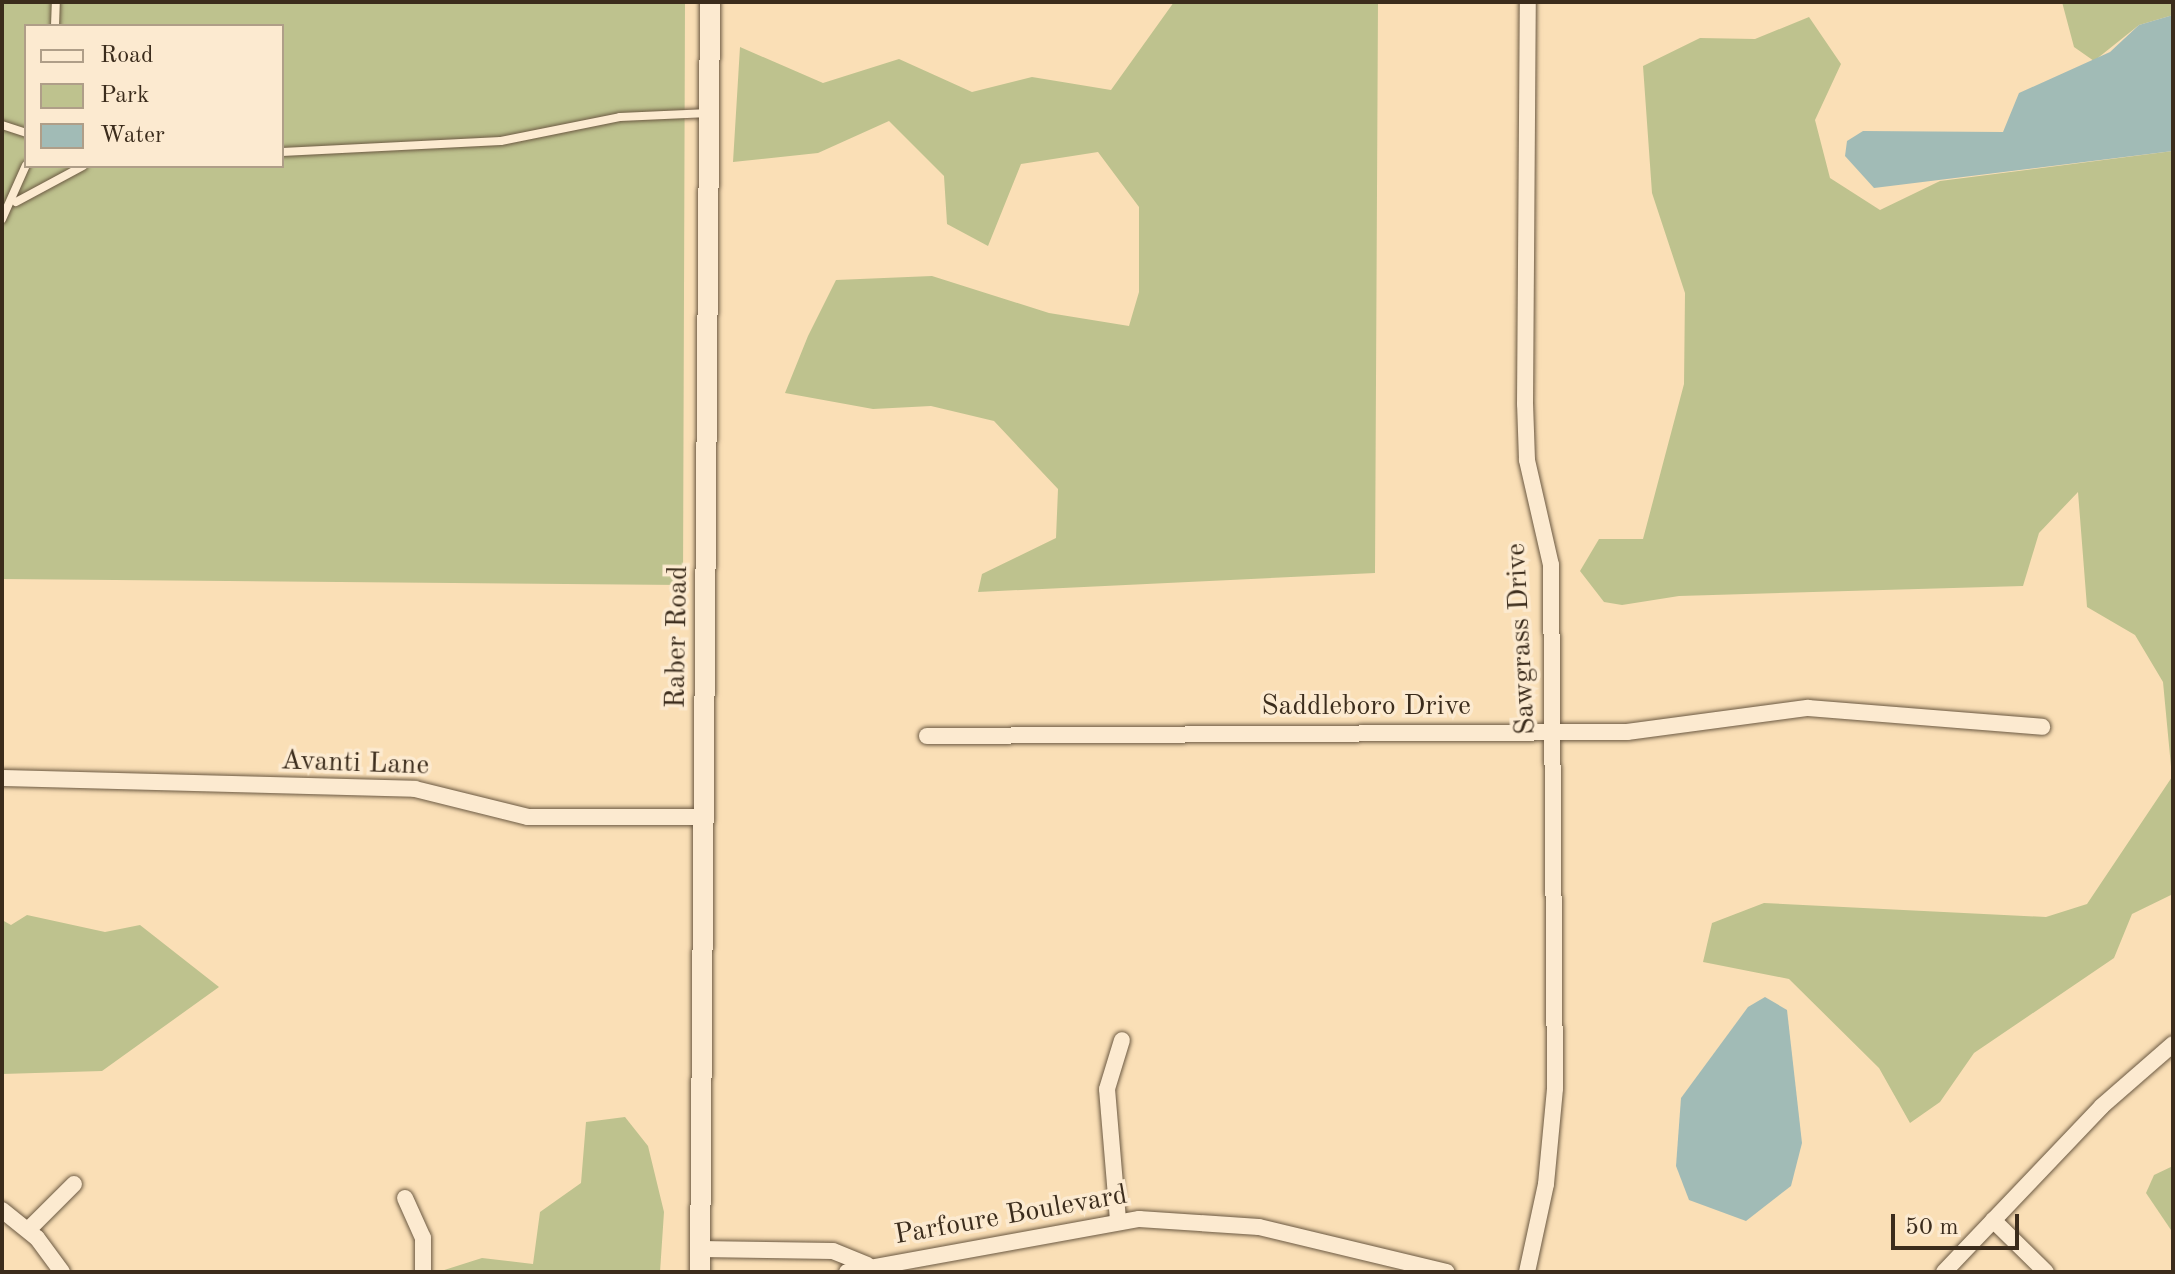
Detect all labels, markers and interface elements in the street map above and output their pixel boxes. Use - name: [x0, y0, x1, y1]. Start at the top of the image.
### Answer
- legend: [24, 24, 284, 168]
- text: Road: [100, 44, 153, 68]
- text: Park: [100, 84, 149, 108]
- text: Water: [100, 124, 165, 148]
- street label: Sawgrass Drive: [1500, 542, 1544, 736]
- street label: Raber Road: [660, 565, 696, 709]
- street label: Saddleboro Drive: [1261, 690, 1471, 724]
- street label: Avanti Lane: [280, 745, 430, 783]
- street label: Parfoure Boulevard: [892, 1179, 1130, 1253]
- scale bar: [1895, 1198, 2023, 1248]
- text: 50 m: [1905, 1216, 1959, 1240]

